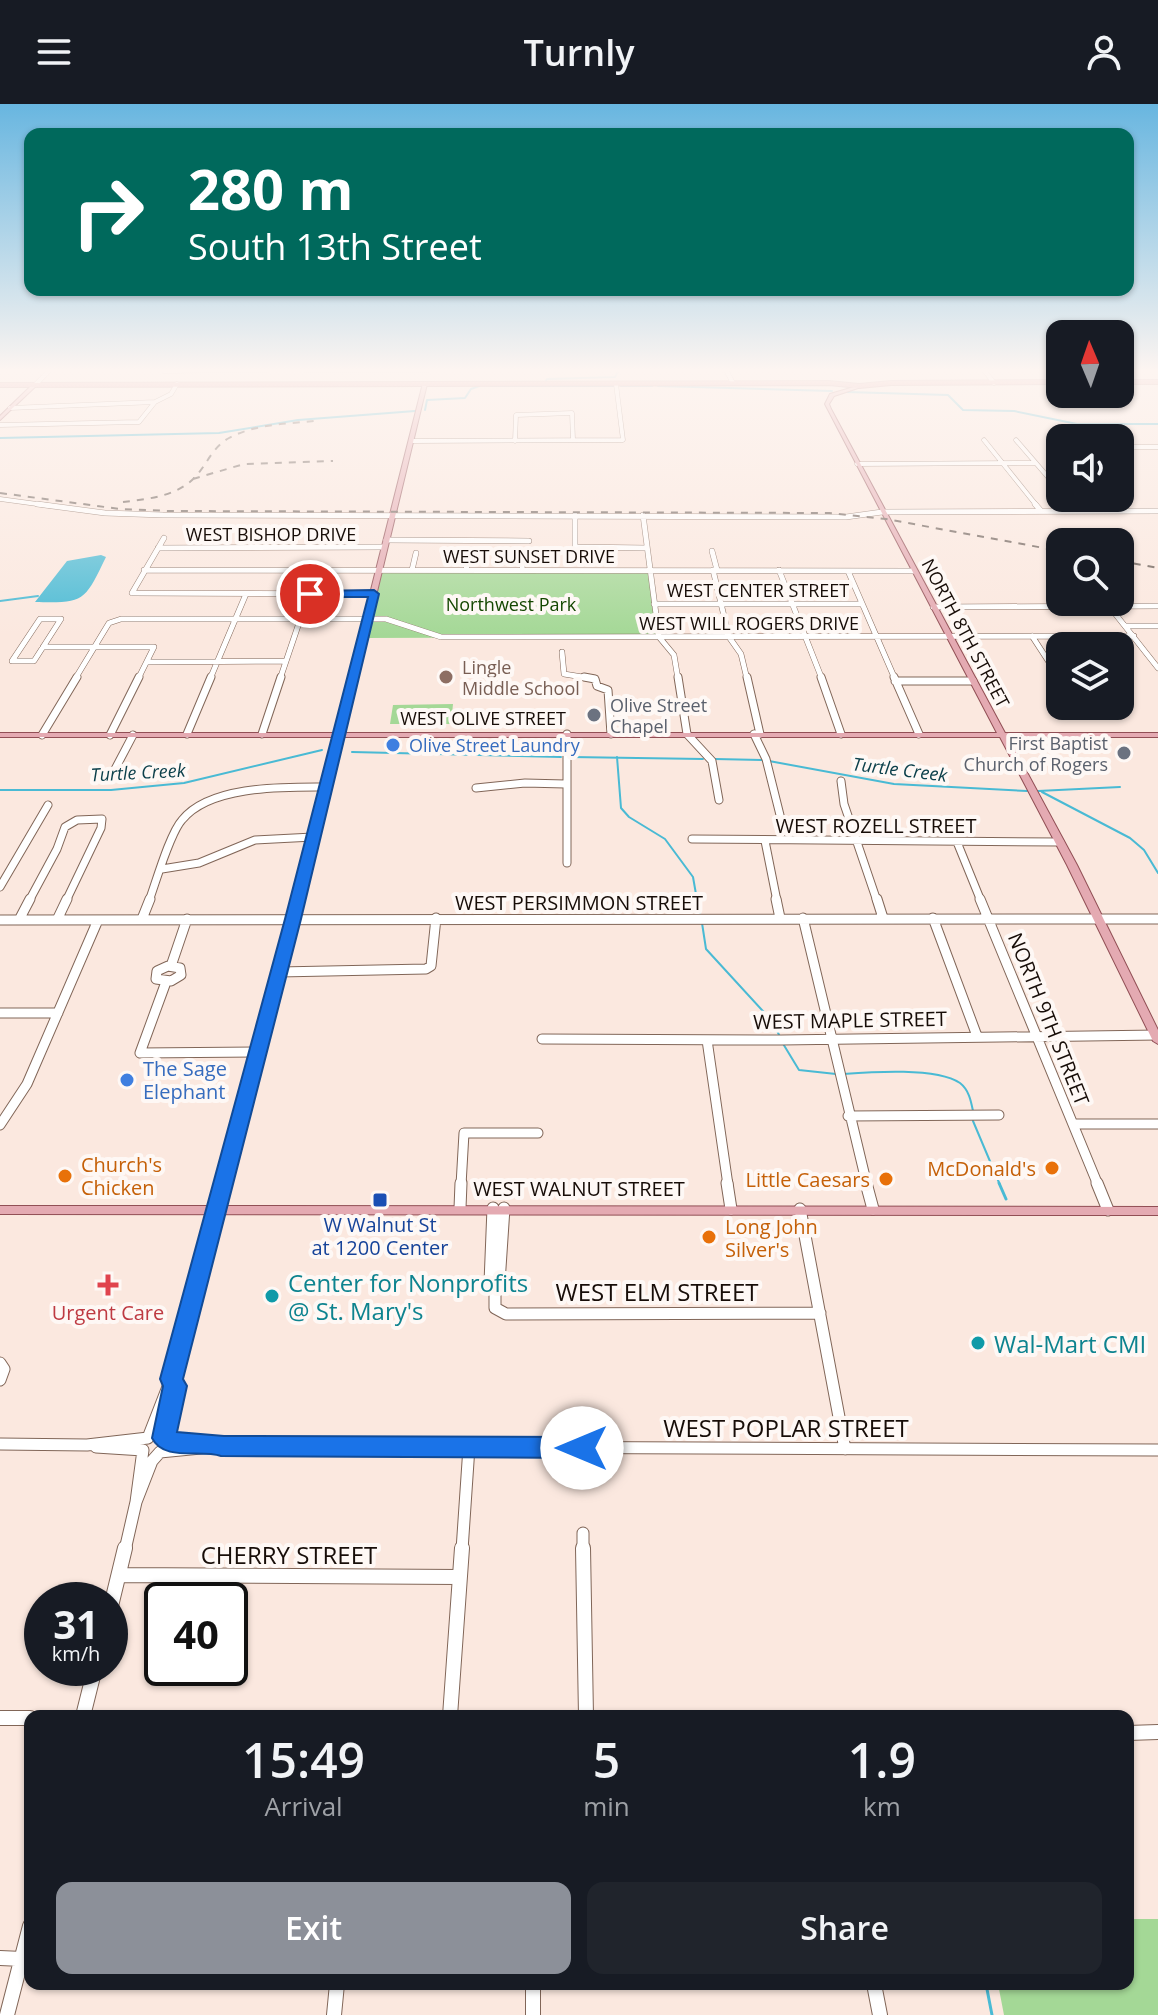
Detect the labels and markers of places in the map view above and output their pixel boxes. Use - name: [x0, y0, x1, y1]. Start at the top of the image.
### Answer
- pin: [276, 560, 344, 628]
- place label: Lingle Middle School: [462, 655, 580, 700]
- marker: Lingle Middle School: [437, 668, 455, 686]
- place label: Olive Street Chapel: [610, 693, 707, 738]
- marker: Olive Street Chapel: [585, 706, 603, 724]
- place label: First Baptist Church of Rogers: [964, 731, 1108, 776]
- place label: Olive Street Laundry: [409, 733, 581, 757]
- marker: Olive Street Laundry: [384, 736, 402, 754]
- marker: First Baptist Church of Rogers: [1115, 744, 1133, 762]
- place label: The Sage Elephant: [143, 1055, 227, 1105]
- marker: The Sage Elephant: [118, 1071, 136, 1089]
- place label: Church's Chicken: [81, 1151, 162, 1201]
- place label: McDonald's: [927, 1155, 1036, 1182]
- marker: McDonald's: [1043, 1159, 1061, 1177]
- place label: Little Caesars: [745, 1166, 870, 1193]
- marker: Church's Chicken: [56, 1167, 74, 1185]
- marker: Little Caesars: [877, 1170, 895, 1188]
- marker: W Walnut St at 1200 Center: [371, 1191, 389, 1209]
- place label: W Walnut St at 1200 Center: [311, 1211, 449, 1261]
- place label: Long John Silver's: [725, 1213, 818, 1263]
- marker: Long John Silver's: [700, 1228, 718, 1246]
- place label: Center for Nonprofits @ St. Mary's: [288, 1266, 528, 1327]
- marker: Urgent Care: [97, 1274, 119, 1296]
- marker: Center for Nonprofits @ St. Mary's: [263, 1287, 281, 1305]
- place label: Urgent Care: [52, 1299, 164, 1326]
- place label: Wal-Mart CMI: [994, 1327, 1146, 1360]
- marker: Wal-Mart CMI: [969, 1334, 987, 1352]

